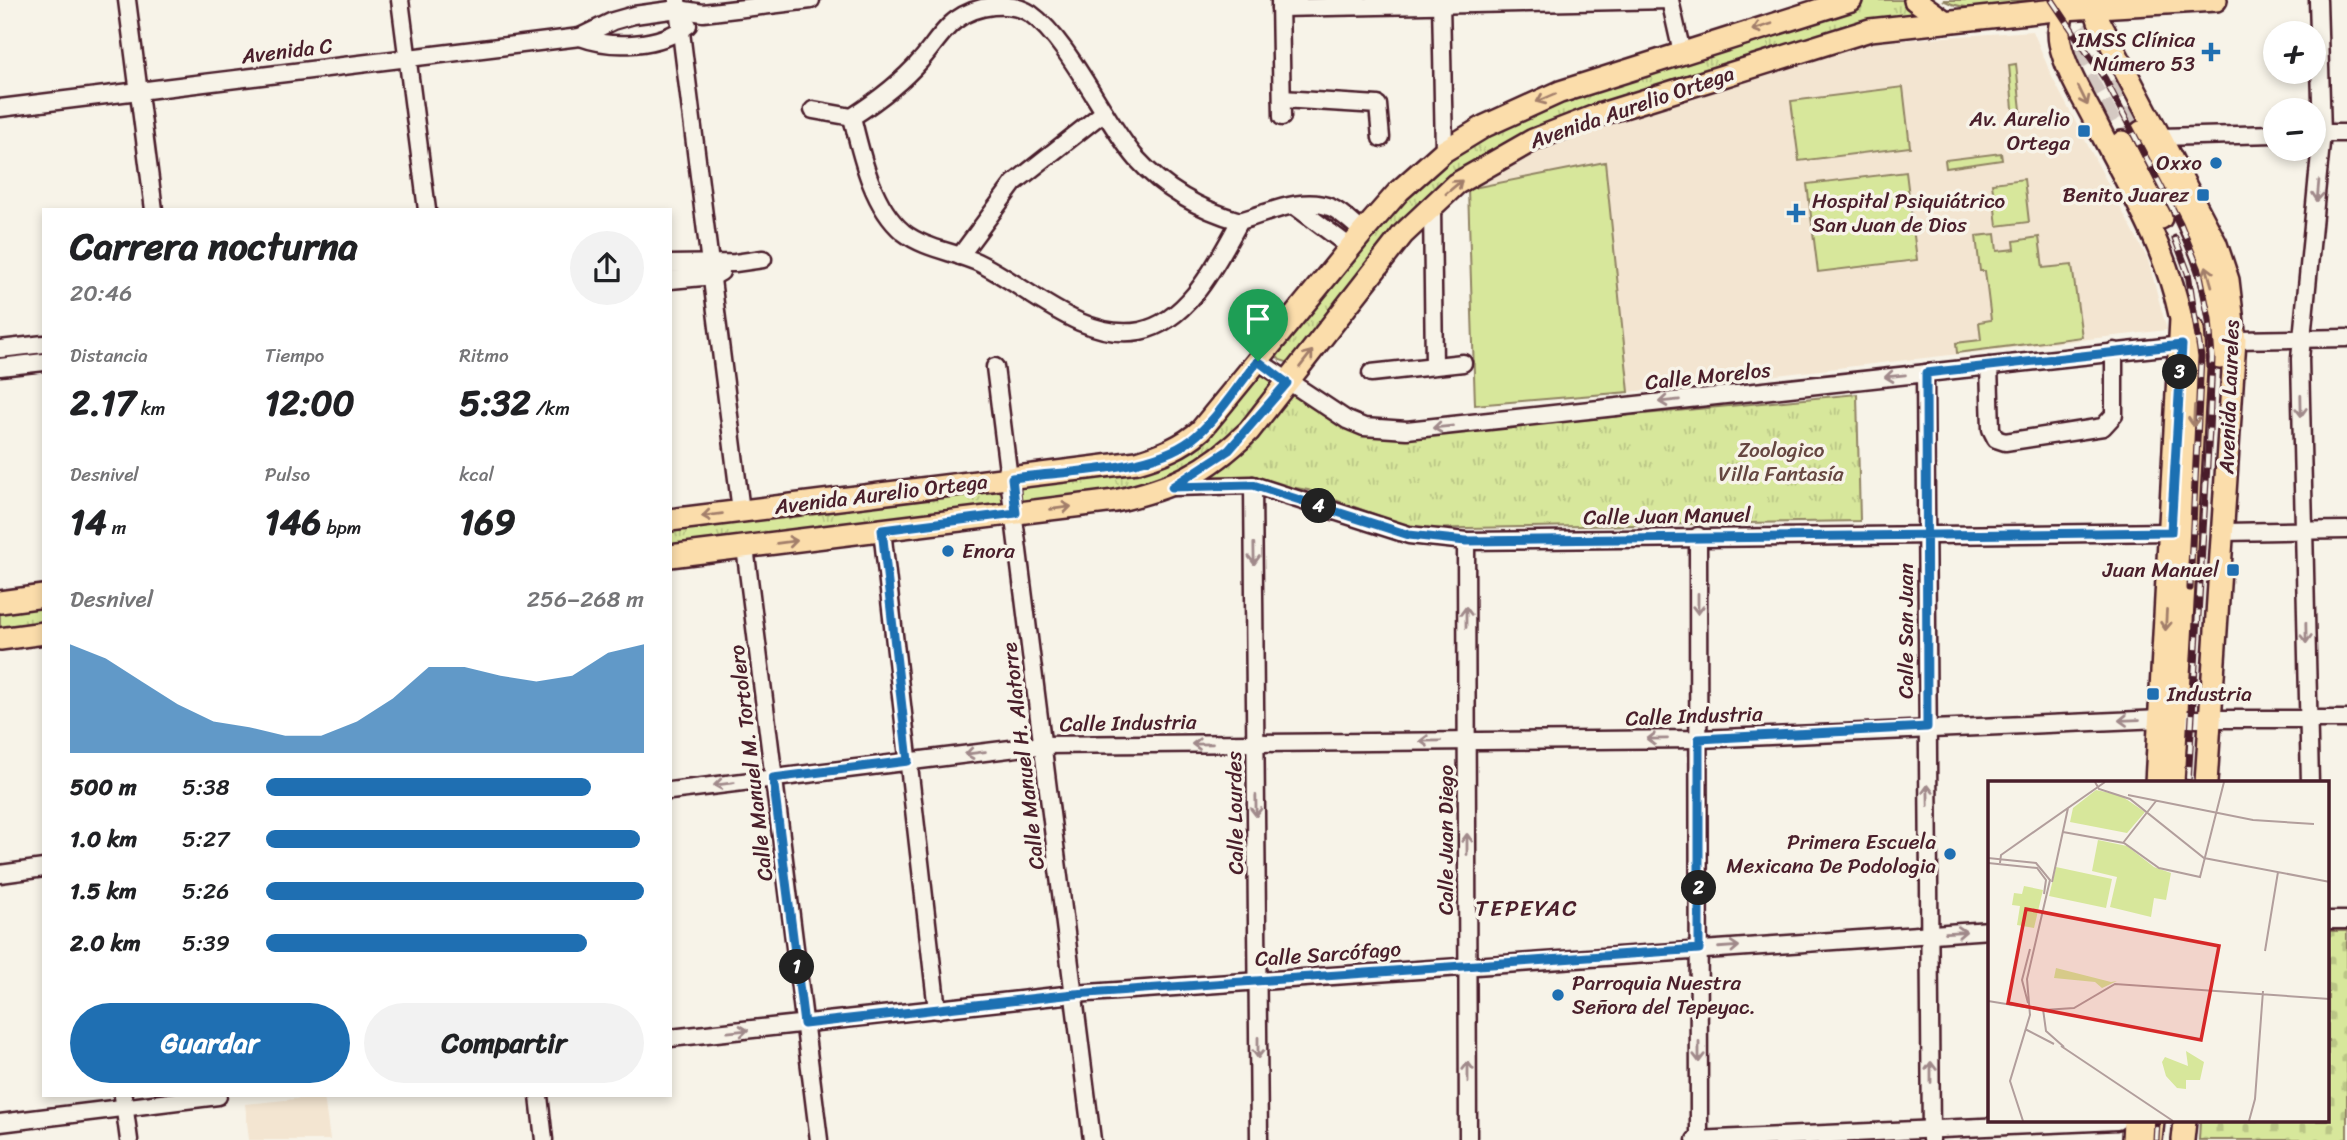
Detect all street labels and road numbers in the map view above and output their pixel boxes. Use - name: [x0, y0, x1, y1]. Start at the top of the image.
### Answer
- street label: Avenida C: [238, 27, 335, 76]
- street label: Avenida Aurelio Ortega: [1524, 54, 1740, 160]
- street label: Avenida Laureles: [2207, 319, 2251, 476]
- street label: Calle Morelos: [1643, 350, 1773, 401]
- street label: Avenida Aurelio Ortega: [771, 462, 990, 526]
- street label: Calle Juan Manuel: [1583, 496, 1752, 536]
- street label: Calle San Juan: [1887, 563, 1925, 699]
- street label: Calle Manuel H. Alatorre: [990, 640, 1056, 872]
- street label: Calle Manuel M. Tortolero: [718, 642, 784, 883]
- street label: Calle Industria: [1625, 695, 1764, 737]
- street label: Calle Industria: [1059, 703, 1197, 743]
- street label: Calle Lourdes: [1215, 751, 1255, 875]
- street label: Calle Juan Diego: [1427, 765, 1465, 915]
- street label: Calle Sarcófago: [1254, 930, 1403, 978]

